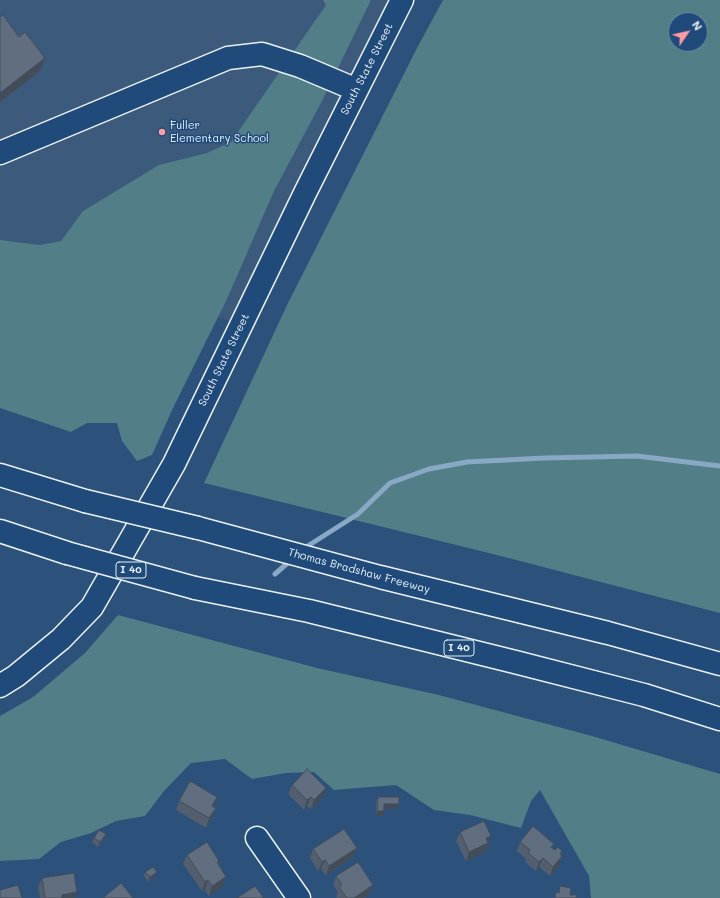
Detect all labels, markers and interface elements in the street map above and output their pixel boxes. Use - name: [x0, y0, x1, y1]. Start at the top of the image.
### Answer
- north arrow: [668, 12, 708, 52]
- text: N: [689, 18, 706, 33]
- street label: South State Street: [338, 21, 396, 117]
- place label: Fuller Elementary School: [170, 119, 269, 145]
- marker: Fuller Elementary School: [157, 127, 167, 137]
- street label: South State Street: [196, 312, 252, 408]
- street label: Thomas Bradshaw Freeway: [287, 546, 431, 596]
- road number: I 40: [116, 562, 146, 578]
- road number: I 40: [444, 640, 474, 656]

